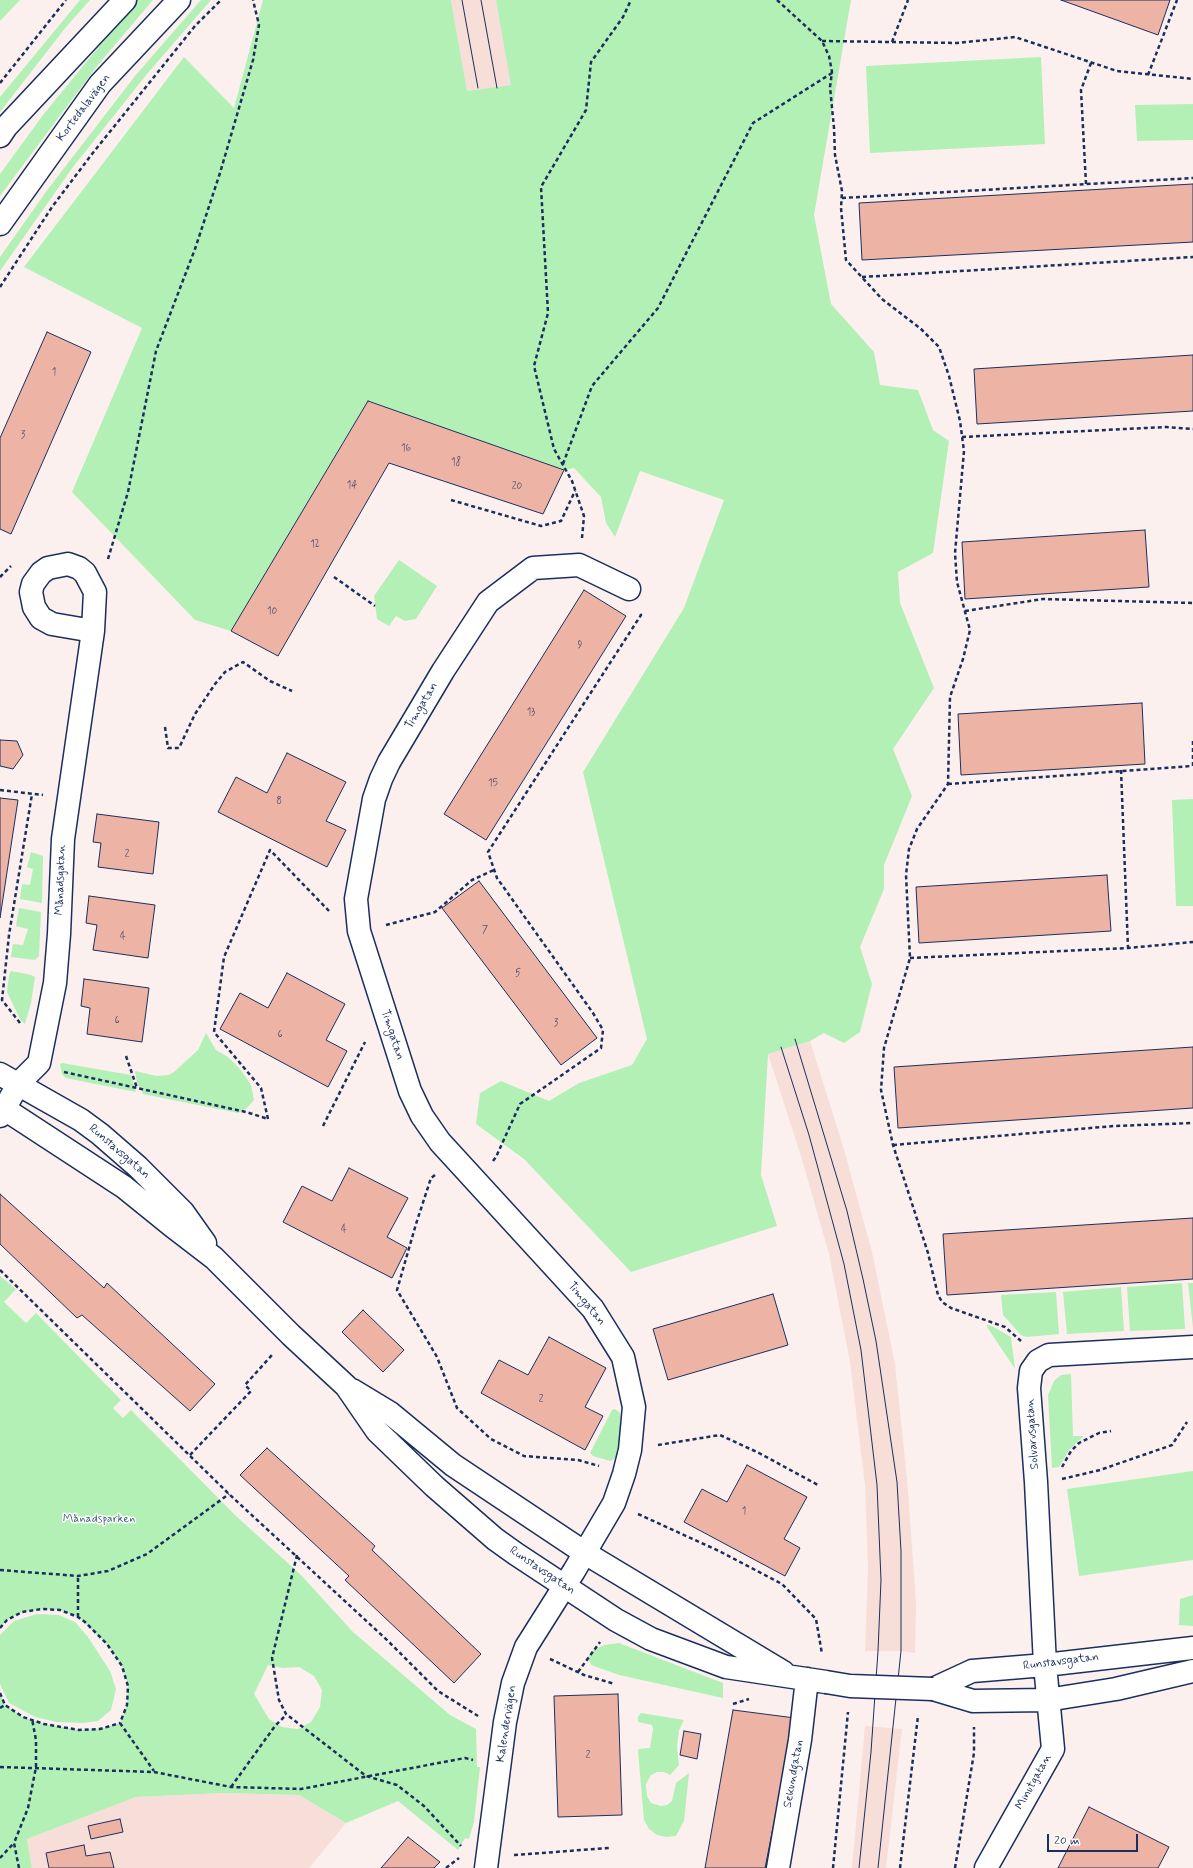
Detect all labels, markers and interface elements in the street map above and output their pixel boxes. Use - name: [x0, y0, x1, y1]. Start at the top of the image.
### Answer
- street label: Kortedalavägen: [54, 72, 114, 144]
- house number: 1: [52, 367, 56, 379]
- house number: 3: [21, 430, 25, 442]
- house number: 16: [401, 443, 411, 455]
- house number: 18: [451, 457, 461, 469]
- house number: 14: [347, 480, 357, 492]
- house number: 20: [512, 481, 522, 493]
- house number: 12: [310, 539, 320, 551]
- house number: 10: [267, 606, 277, 618]
- house number: 9: [578, 640, 582, 652]
- street label: Timgatan: [402, 680, 442, 732]
- house number: 13: [527, 707, 535, 719]
- house number: 15: [488, 778, 498, 790]
- house number: 8: [276, 796, 282, 808]
- street label: Månadsgatan: [53, 844, 69, 916]
- house number: 2: [125, 849, 129, 861]
- house number: 7: [482, 925, 488, 937]
- house number: 4: [120, 931, 126, 943]
- house number: 5: [515, 968, 521, 980]
- street label: Timgatan: [377, 1008, 407, 1062]
- house number: 6: [114, 1015, 120, 1027]
- house number: 3: [554, 1018, 558, 1030]
- house number: 6: [277, 1029, 283, 1041]
- street label: Runstavsgatan: [86, 1122, 152, 1182]
- house number: 4: [341, 1224, 347, 1236]
- street label: Timgatan: [564, 1279, 608, 1329]
- house number: 2: [539, 1394, 543, 1406]
- street label: Solvarvsgatan: [1023, 1398, 1043, 1470]
- house number: 1: [742, 1506, 746, 1518]
- park label: Månadsparken: [63, 1512, 135, 1526]
- street label: Runstavsgatan: [506, 1544, 578, 1598]
- street label: Runstavsgatan: [1022, 1650, 1100, 1674]
- street label: Kalendervägen: [494, 1684, 520, 1764]
- street label: Sekundgatan: [781, 1739, 807, 1809]
- house number: 2: [586, 1750, 590, 1762]
- street label: Minutgatan: [1013, 1752, 1055, 1812]
- scale bar: [1049, 1826, 1140, 1852]
- text: 20 m: [1054, 1833, 1080, 1849]

